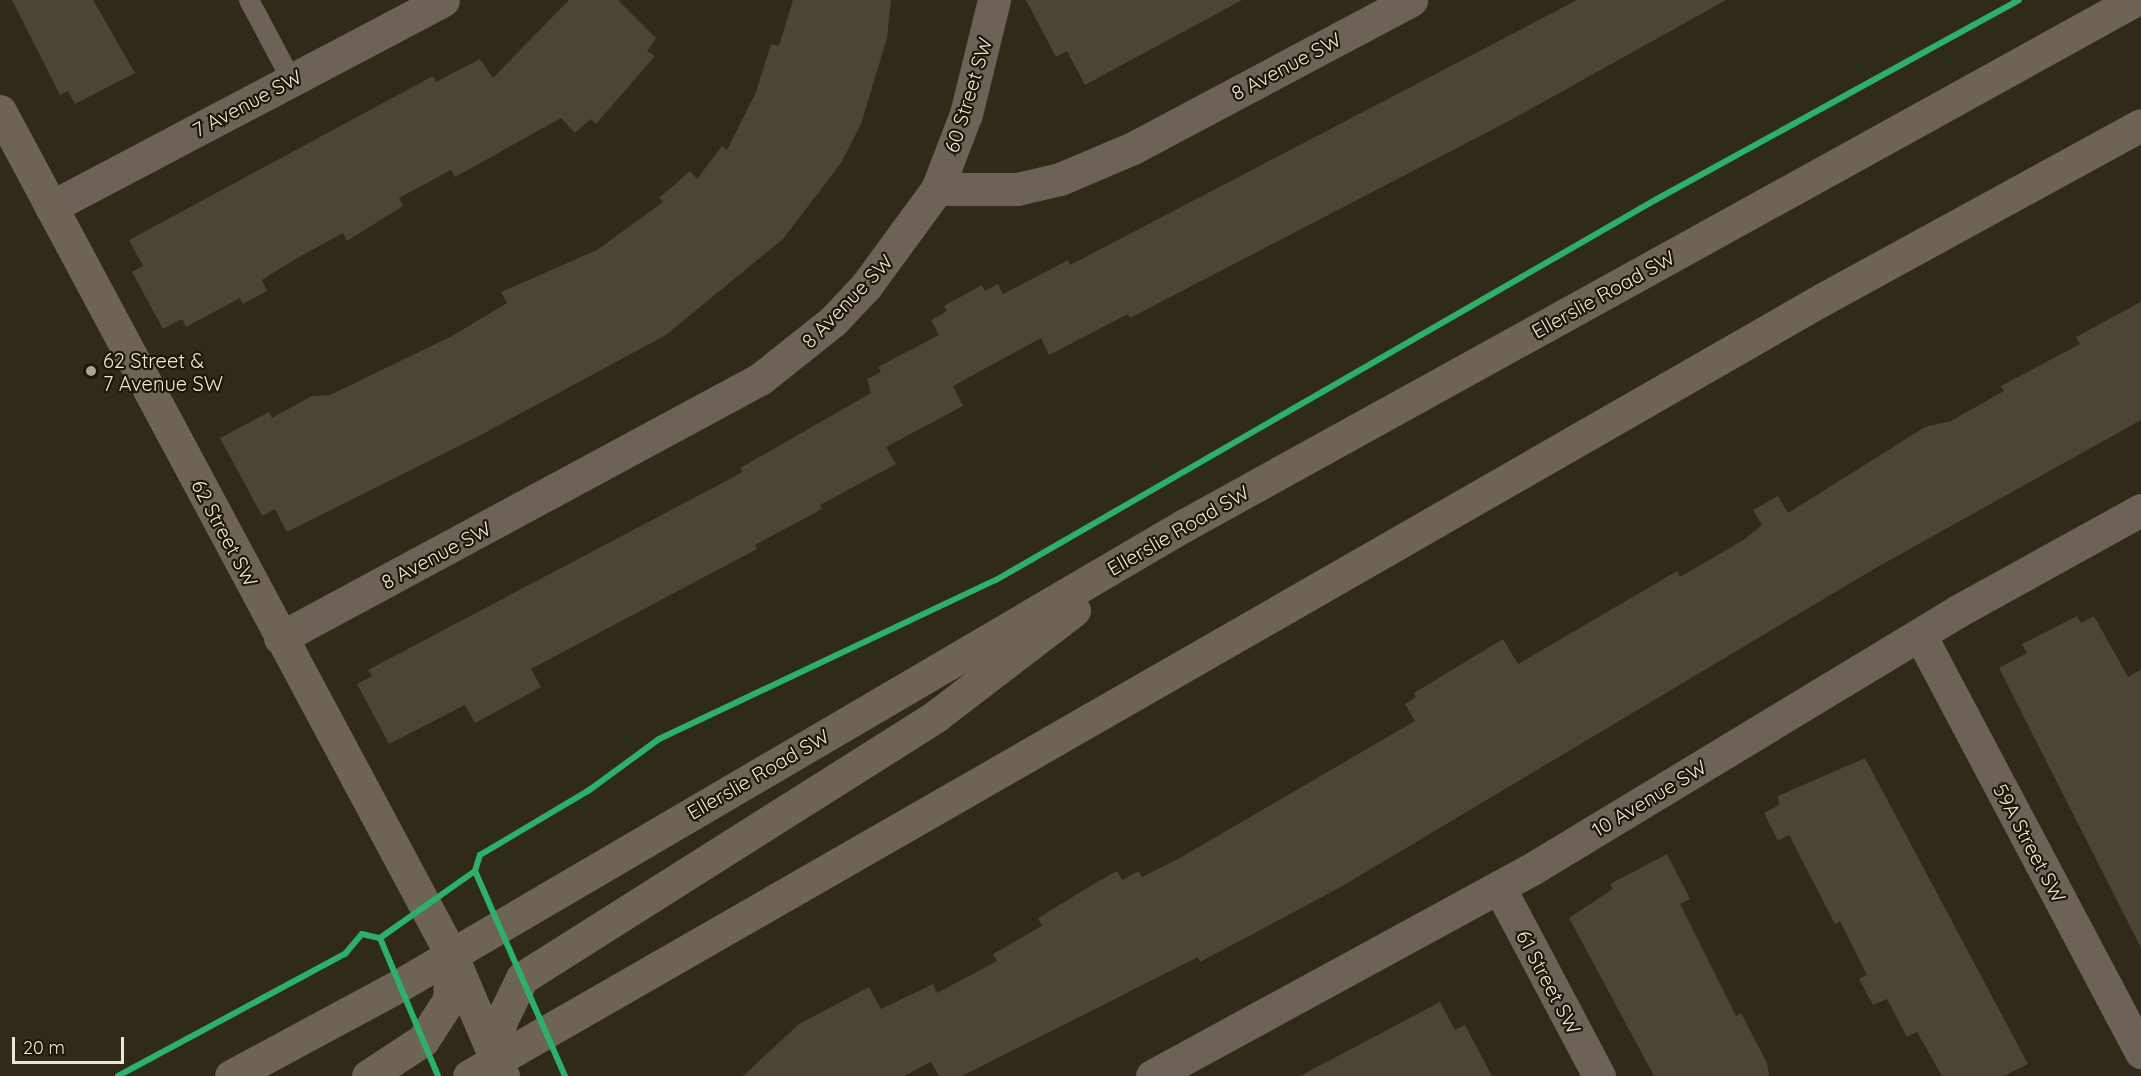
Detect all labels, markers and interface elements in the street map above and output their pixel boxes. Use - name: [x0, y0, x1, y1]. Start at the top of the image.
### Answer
- street label: 8 Avenue SW: [1227, 27, 1345, 105]
- street label: 60 Street SW: [939, 35, 997, 155]
- street label: 7 Avenue SW: [188, 64, 306, 142]
- street label: Ellerslie Road SW: [1527, 245, 1679, 343]
- street label: 8 Avenue SW: [796, 249, 898, 353]
- place label: 62 Street & 7 Avenue SW: [103, 348, 223, 395]
- marker: 62 Street & 7 Avenue SW: [84, 364, 98, 378]
- street label: 62 Street SW: [187, 475, 263, 591]
- street label: Ellerslie Road SW: [1103, 480, 1253, 580]
- street label: 8 Avenue SW: [377, 516, 495, 594]
- street label: Ellerslie Road SW: [683, 724, 833, 824]
- street label: 10 Avenue SW: [1587, 754, 1711, 842]
- street label: 59A Street SW: [1989, 779, 2071, 907]
- street label: 61 Street SW: [1512, 926, 1586, 1038]
- scale bar: [15, 1025, 128, 1063]
- text: 20 m: [23, 1036, 65, 1059]

